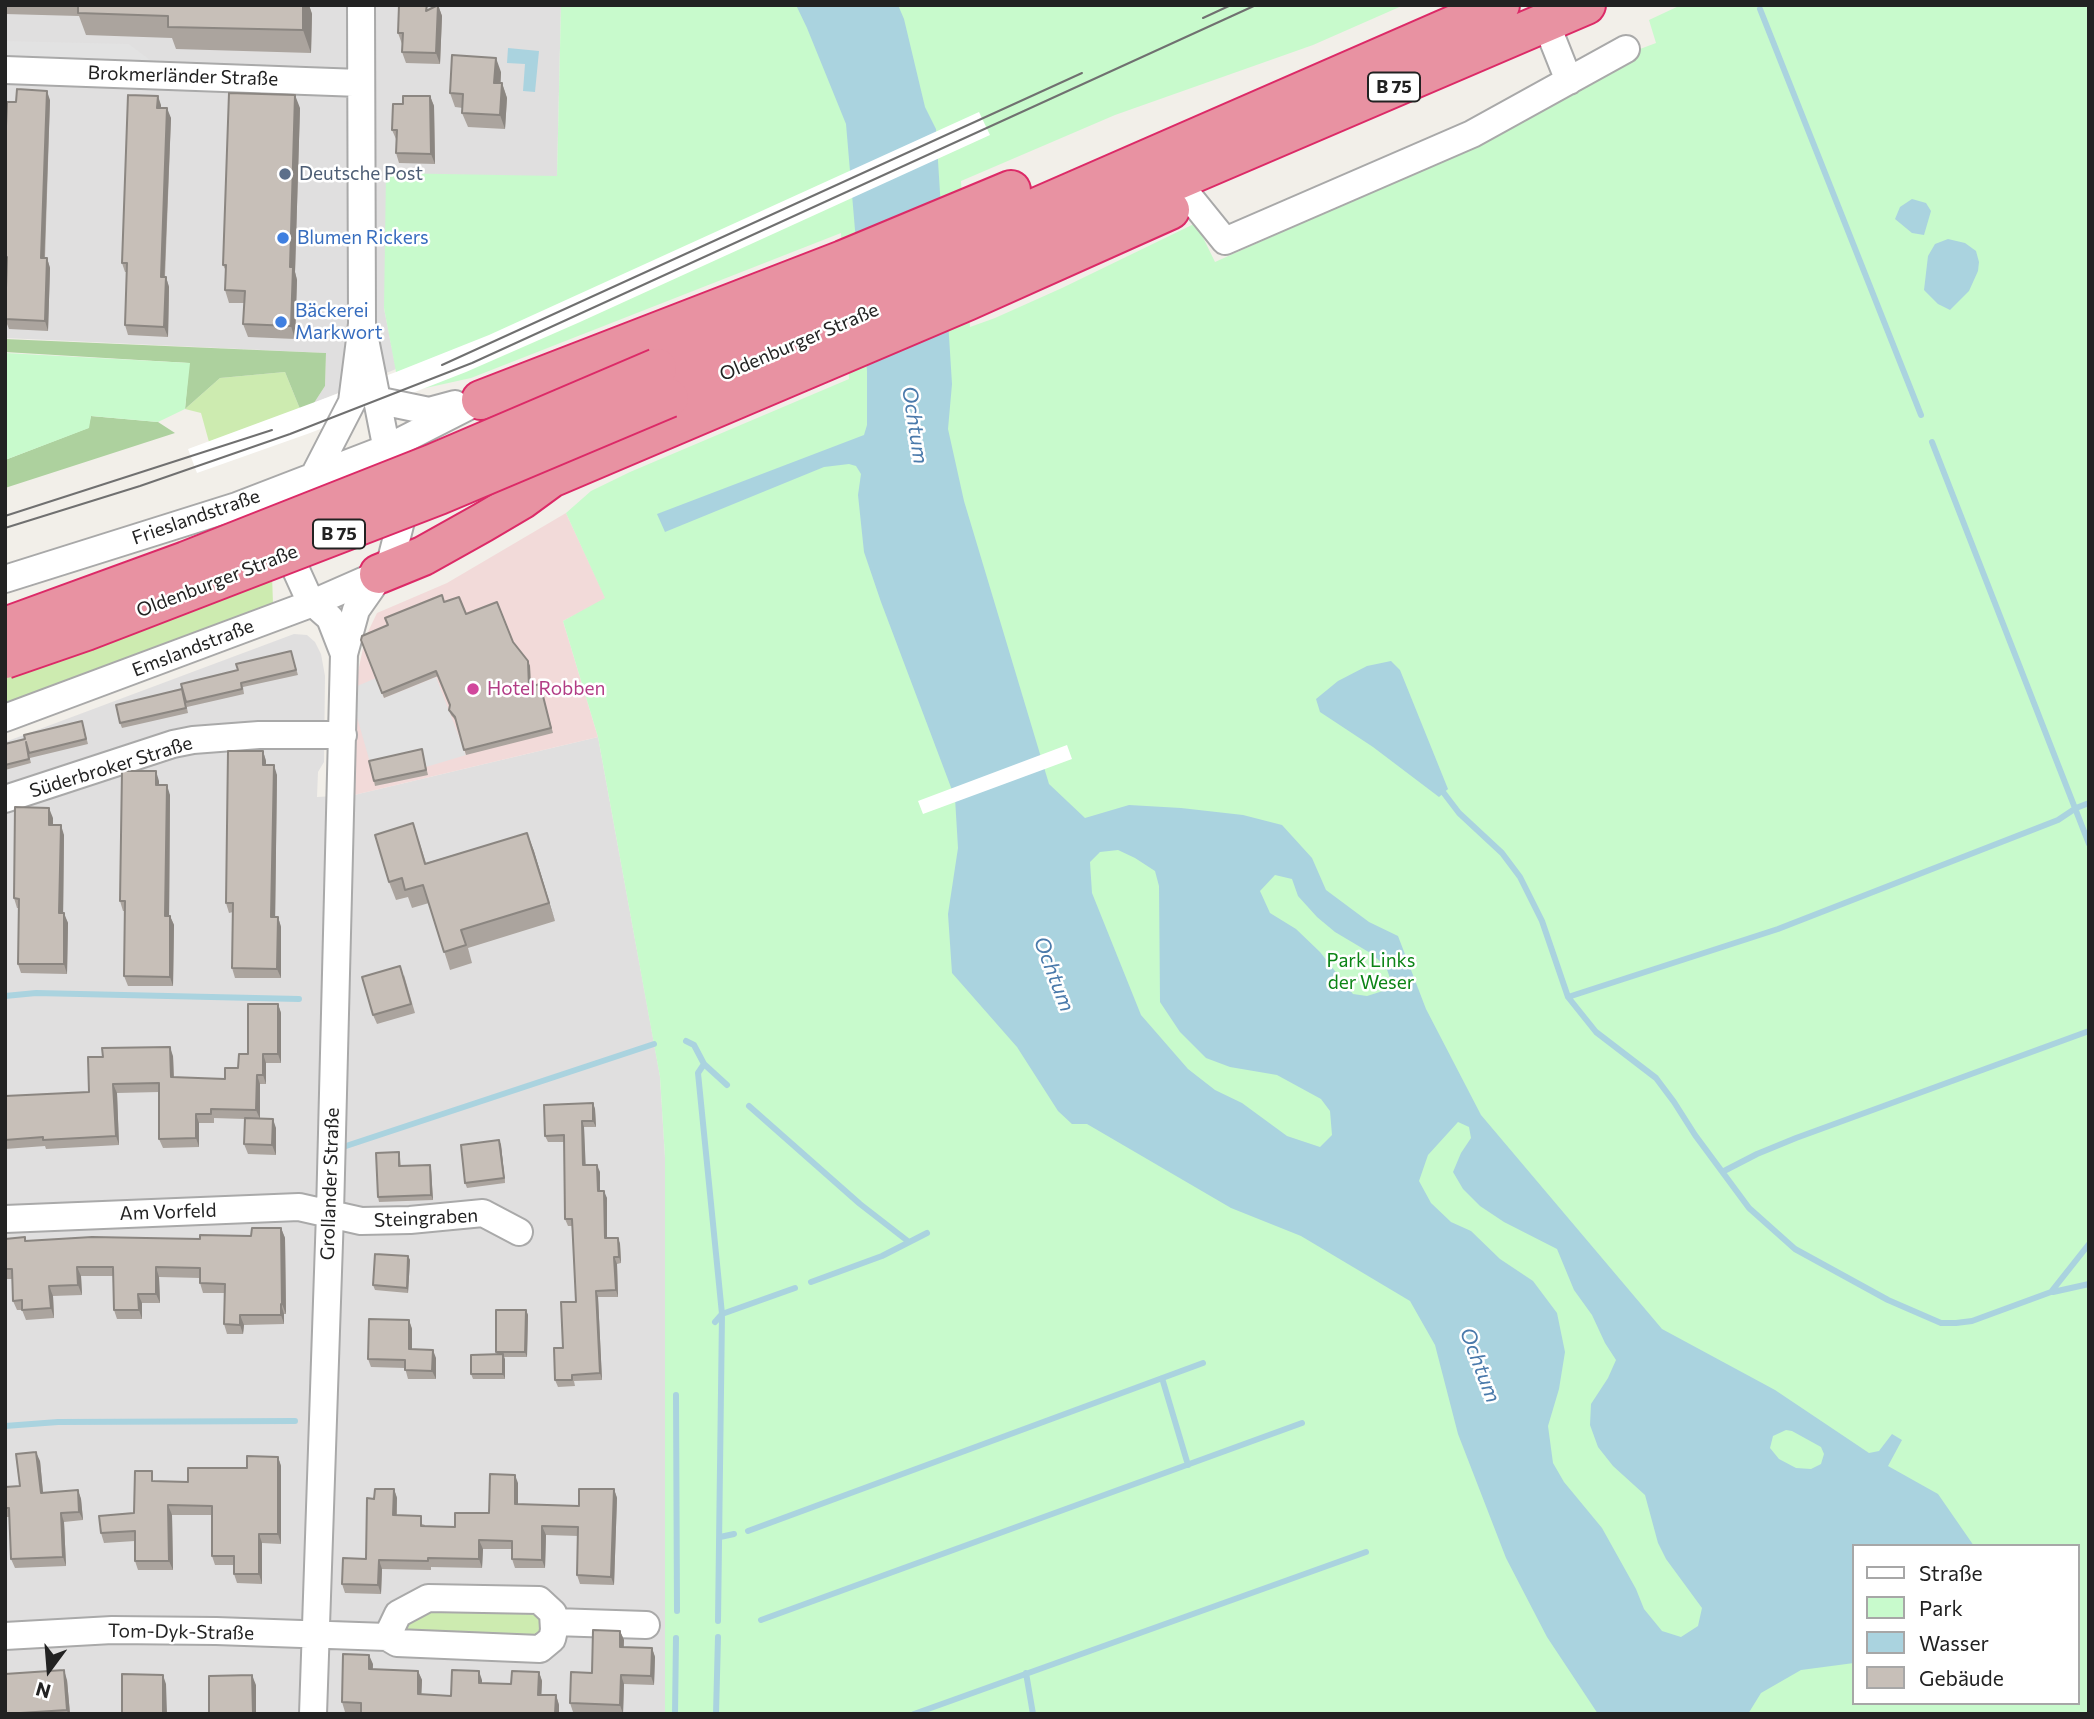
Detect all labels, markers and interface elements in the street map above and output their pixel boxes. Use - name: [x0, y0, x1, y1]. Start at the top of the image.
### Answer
- street label: Brokmerländer Straße: [87, 61, 279, 91]
- road number: B 75: [1368, 72, 1420, 102]
- place label: Deutsche Post: [299, 163, 423, 185]
- marker: Deutsche Post: [277, 166, 293, 182]
- place label: Blumen Rickers: [297, 227, 429, 249]
- marker: Blumen Rickers: [275, 230, 291, 246]
- street label: Oldenburger Straße: [716, 298, 882, 386]
- place label: Bäckerei Markwort: [295, 300, 382, 344]
- marker: Bäckerei Markwort: [273, 314, 289, 330]
- water label: Ochtum: [896, 384, 934, 466]
- street label: Frieslandstraße: [129, 484, 263, 550]
- road number: B 75: [313, 520, 365, 548]
- street label: Oldenburger Straße: [133, 540, 301, 622]
- street label: Emslandstraße: [129, 614, 257, 682]
- place label: Hotel Robben: [487, 678, 605, 700]
- marker: Hotel Robben: [465, 681, 481, 697]
- street label: Süderbroker Straße: [27, 731, 195, 803]
- water label: Ochtum: [1028, 933, 1080, 1015]
- park label: Park Links der Weser: [1327, 950, 1415, 994]
- street label: Grollander Straße: [316, 1107, 344, 1261]
- street label: Am Vorfeld: [119, 1199, 217, 1225]
- street label: Steingraben: [373, 1204, 479, 1232]
- water label: Ochtum: [1454, 1324, 1506, 1406]
- legend: [1853, 1544, 2080, 1705]
- text: Straße: [1919, 1560, 1983, 1585]
- text: Park: [1919, 1595, 1963, 1620]
- street label: Tom-Dyk-Straße: [108, 1619, 254, 1645]
- text: Wasser: [1919, 1630, 1989, 1655]
- north arrow: [14, 1635, 84, 1705]
- text: Gebäude: [1919, 1665, 2004, 1690]
- text: N: [33, 1678, 53, 1704]

